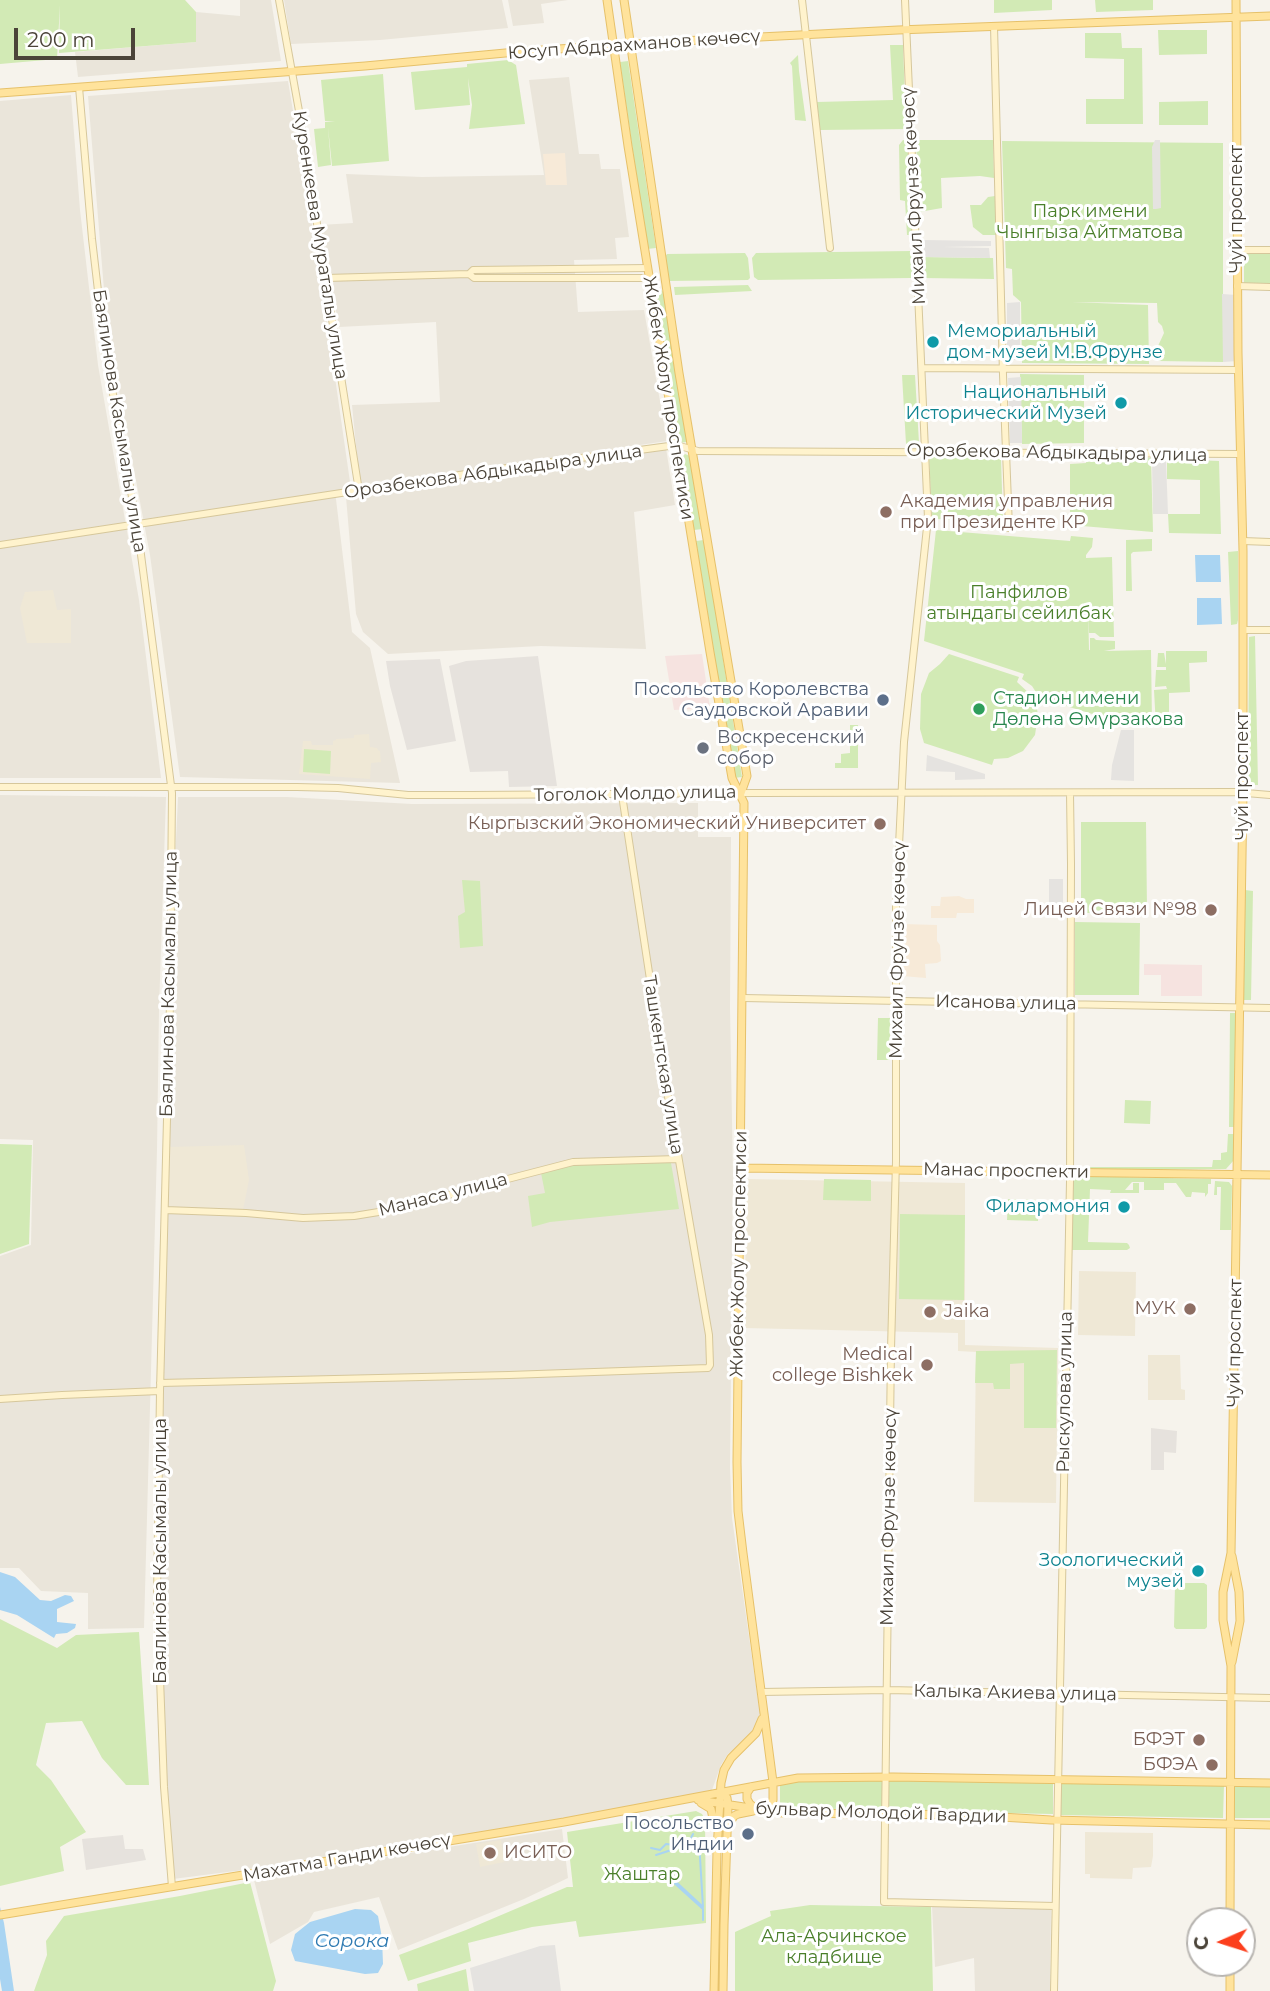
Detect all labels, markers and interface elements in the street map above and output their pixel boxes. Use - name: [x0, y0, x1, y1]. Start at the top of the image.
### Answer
- scale bar: [18, 14, 138, 58]
- street label: Юсуп Абдрахманов көчөсү: [507, 25, 761, 65]
- text: 200 m: [27, 27, 94, 52]
- street label: Михаил Фрунзе көчөсү: [898, 87, 930, 305]
- street label: Куренкеева Мураталы улица: [288, 109, 352, 381]
- street label: Чуй проспект: [1226, 145, 1248, 273]
- park label: Парк имени Чынгыза Айтматова: [997, 201, 1183, 244]
- street label: Жибек Жолу проспектиси: [638, 274, 698, 522]
- street label: Баялинова Касымалы улица: [88, 288, 150, 554]
- place label: Мемориальный дом-музей М.В.Фрунзе: [947, 321, 1163, 364]
- marker: Мемориальный дом-музей М.В.Фрунзе: [925, 334, 941, 350]
- place label: Национальный Исторический Музей: [905, 382, 1107, 424]
- marker: Национальный Исторический Музей: [1113, 395, 1129, 411]
- street label: Орозбекова Абдыкадыра улица: [343, 440, 643, 504]
- street label: Орозбекова Абдыкадыра улица: [907, 440, 1207, 466]
- place label: Академия управления при Президенте КР: [900, 491, 1113, 534]
- marker: Академия управления при Президенте КР: [878, 504, 894, 520]
- park label: Панфилов атындагы сейилбак: [927, 582, 1111, 624]
- place label: Посольство Королевства Саудовской Аравии: [634, 679, 869, 722]
- place label: Стадион имени Дөлөна Өмүрзакова: [993, 688, 1184, 730]
- marker: Посольство Королевства Саудовской Аравии: [875, 692, 891, 708]
- marker: Стадион имени Дөлөна Өмүрзакова: [971, 701, 987, 717]
- street label: Чуй проспект: [1232, 712, 1254, 840]
- place label: Воскресенский собор: [717, 727, 865, 770]
- marker: Воскресенский собор: [695, 740, 711, 756]
- street label: Тоголок Молдо улица: [533, 781, 737, 807]
- place label: Кыргызский Экономический Университет: [468, 813, 866, 835]
- marker: Кыргызский Экономический Университет: [872, 816, 888, 832]
- street label: Михаил Фрунзе көчөсү: [885, 841, 911, 1059]
- street label: Баялинова Касымалы улица: [156, 851, 182, 1117]
- place label: Лицей Связи №98: [1024, 899, 1197, 921]
- marker: Лицей Связи №98: [1203, 902, 1219, 918]
- street label: Ташкентская улица: [638, 974, 688, 1156]
- street label: Исанова улица: [935, 991, 1077, 1015]
- street label: Жибек Жолу проспектиси: [726, 1130, 752, 1378]
- street label: Манас проспекти: [923, 1159, 1089, 1183]
- street label: Манаса улица: [376, 1169, 510, 1221]
- place label: Филармония: [986, 1196, 1110, 1218]
- marker: Филармония: [1116, 1199, 1132, 1215]
- street label: Чуй проспект: [1223, 1279, 1247, 1407]
- place label: МУК: [1134, 1298, 1176, 1320]
- place label: Jaika: [944, 1301, 990, 1323]
- marker: МУК: [1182, 1301, 1198, 1317]
- marker: Jaika: [922, 1304, 938, 1320]
- street label: Рыскулова улица: [1053, 1311, 1077, 1473]
- place label: Medical college Bishkek: [772, 1344, 913, 1386]
- marker: Medical college Bishkek: [919, 1357, 935, 1373]
- street label: Михаил Фрунзе көчөсү: [876, 1408, 902, 1626]
- street label: Баялинова Касымалы улица: [150, 1418, 172, 1684]
- place label: Зоологический музей: [1039, 1550, 1184, 1592]
- marker: Зоологический музей: [1190, 1563, 1206, 1579]
- street label: Калыка Акиева улица: [913, 1680, 1117, 1706]
- place label: БФЭТ: [1133, 1729, 1185, 1751]
- marker: БФЭТ: [1191, 1732, 1207, 1748]
- place label: БФЭА: [1143, 1754, 1198, 1776]
- marker: БФЭА: [1204, 1757, 1220, 1773]
- street label: бульвар Молодой Гвардии: [755, 1798, 1007, 1828]
- place label: Посольство Индии: [624, 1813, 734, 1856]
- marker: Посольство Индии: [740, 1826, 756, 1842]
- street label: Махатма Ганди көчөсү: [241, 1829, 453, 1887]
- place label: ИСИТО: [504, 1842, 572, 1864]
- marker: ИСИТО: [482, 1845, 498, 1861]
- park label: Жаштар: [604, 1864, 680, 1886]
- north arrow: [1186, 1907, 1256, 1977]
- park label: Ала-Арчинское кладбище: [761, 1926, 907, 1968]
- water label: Сорока: [315, 1930, 389, 1952]
- text: С: [1190, 1936, 1213, 1951]

